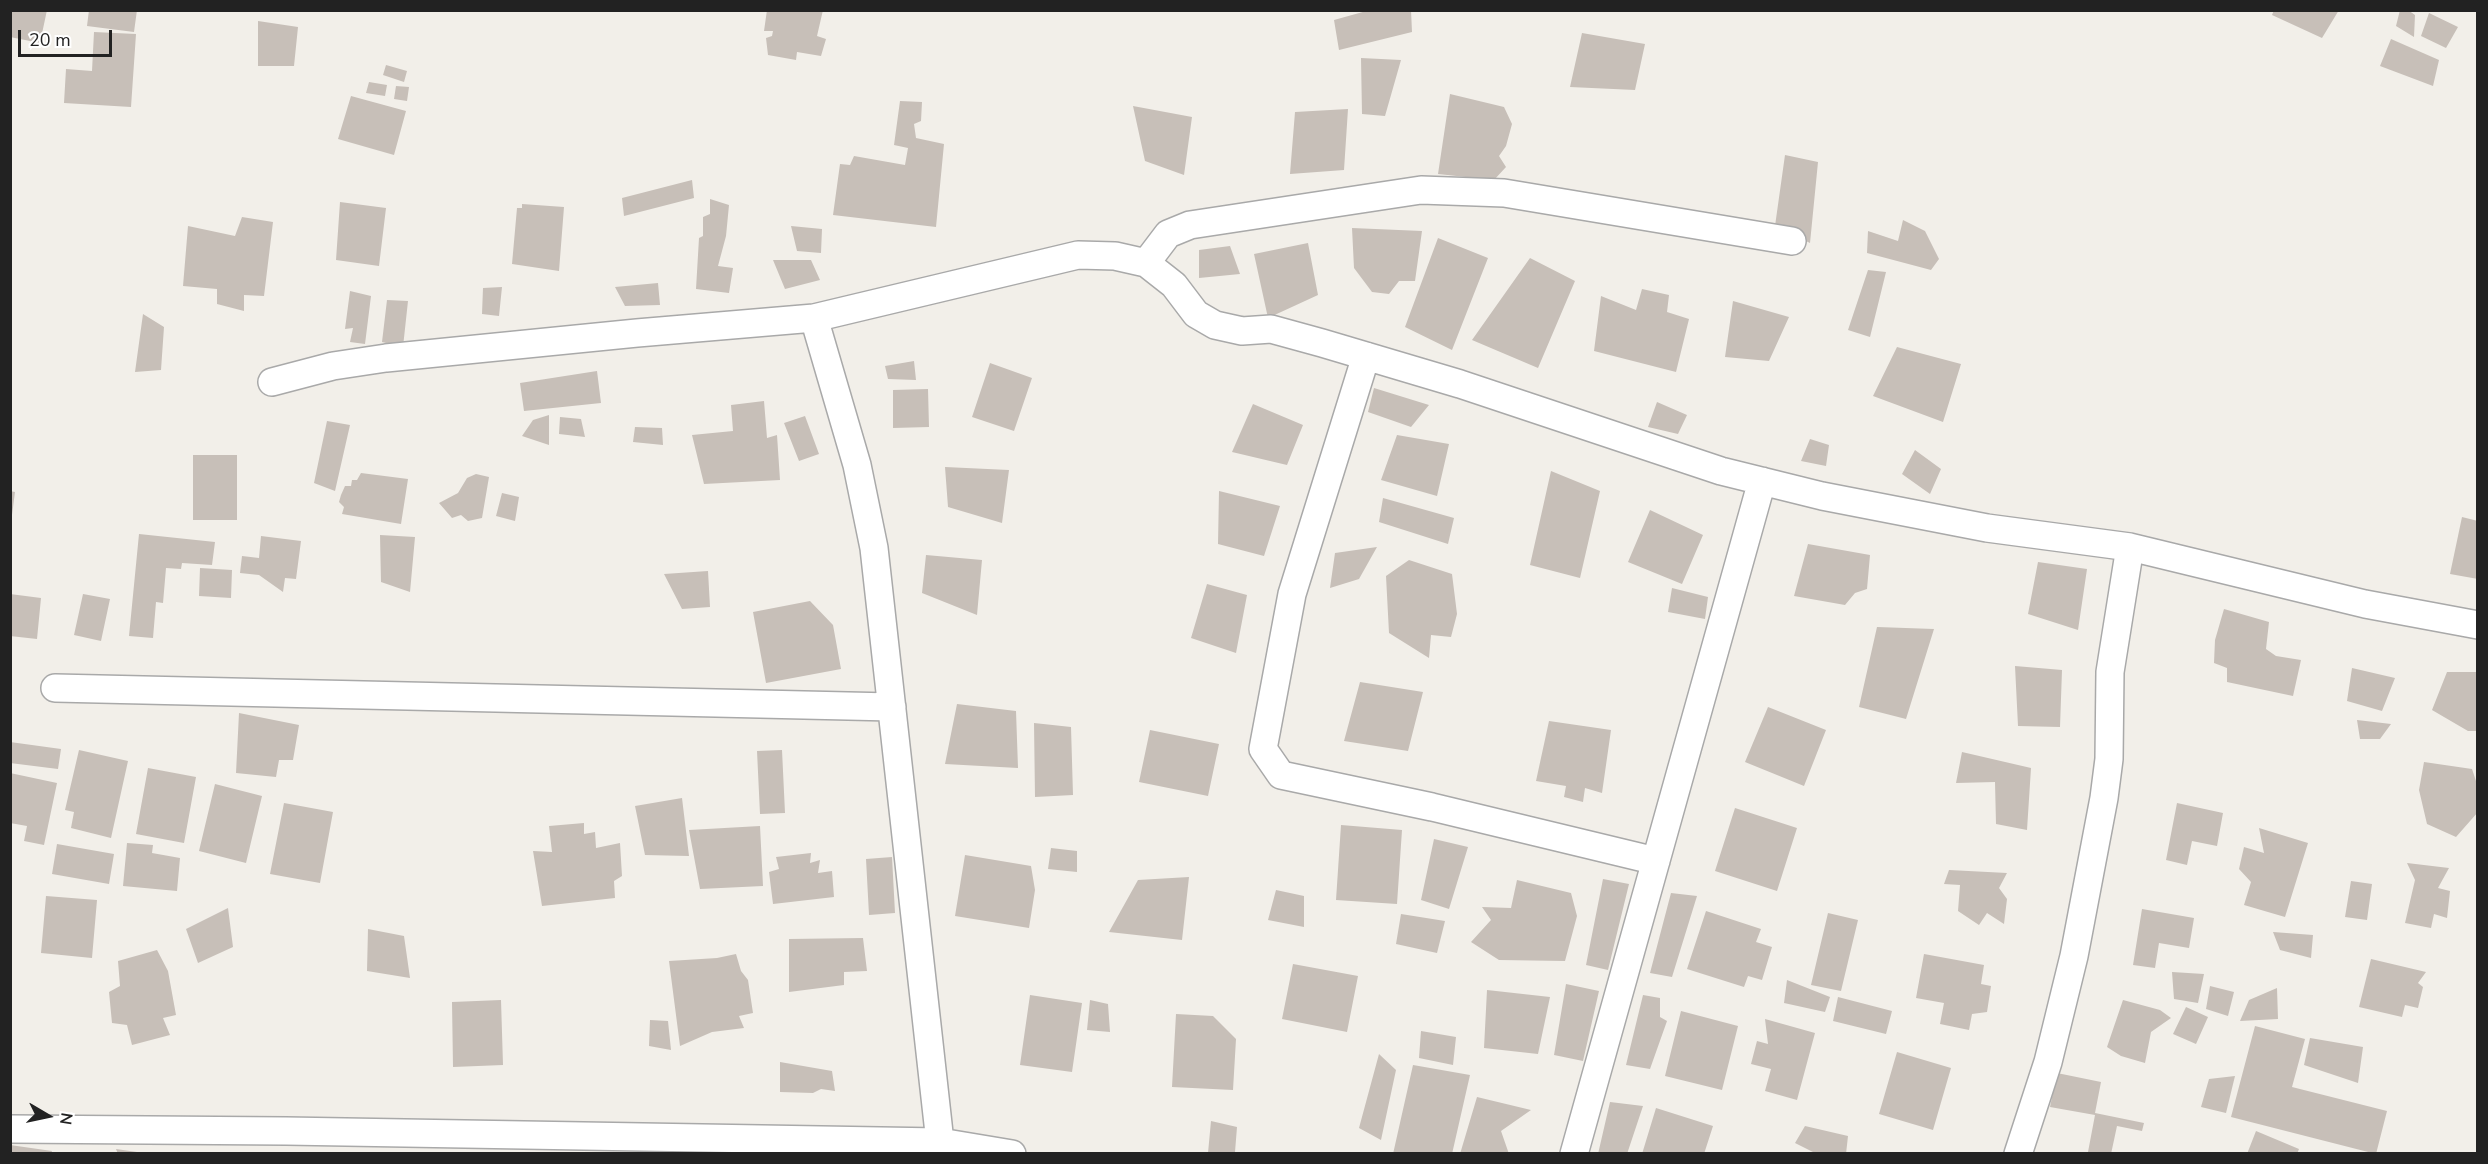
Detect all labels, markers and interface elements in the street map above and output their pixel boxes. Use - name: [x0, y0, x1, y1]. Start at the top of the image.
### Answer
- scale bar: [21, 18, 116, 56]
- text: 20 m: [29, 28, 71, 52]
- north arrow: [18, 1086, 78, 1146]
- text: N: [54, 1111, 78, 1126]

